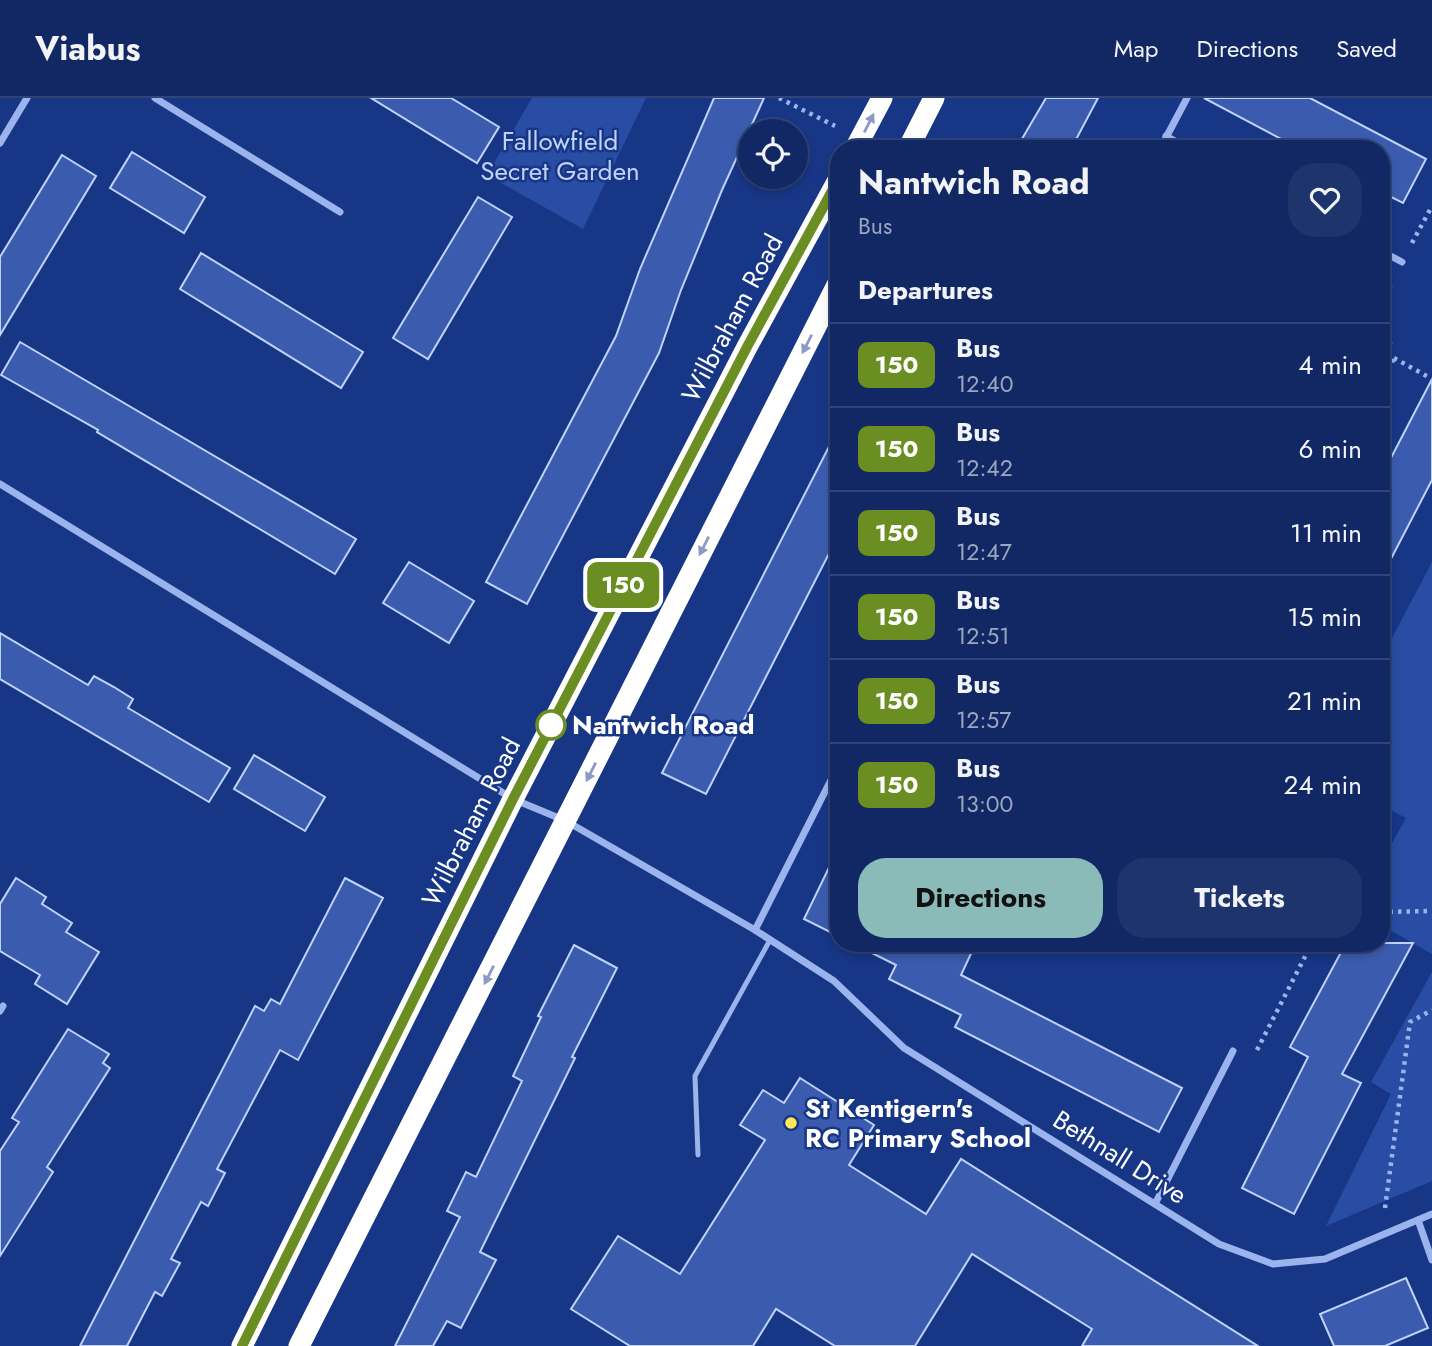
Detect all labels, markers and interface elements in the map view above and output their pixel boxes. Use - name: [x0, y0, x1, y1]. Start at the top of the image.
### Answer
- text: Viabus: [35, 25, 141, 72]
- text: Map: [1114, 31, 1159, 66]
- text: Directions: [1197, 31, 1298, 66]
- text: Saved: [1336, 31, 1397, 66]
- one-way arrow: [862, 113, 874, 133]
- map controls: [738, 119, 808, 189]
- button: locate: [738, 119, 808, 189]
- park label: Fallowfield Secret Garden: [480, 122, 640, 190]
- text: Nantwich Road: [858, 159, 1090, 206]
- button: heart: [1288, 163, 1362, 237]
- text: Bus: [858, 209, 892, 243]
- street label: Wilbraham Road: [672, 227, 792, 409]
- text: Departures: [858, 271, 993, 309]
- text: Bus: [956, 329, 1000, 367]
- one-way arrow: [801, 334, 812, 354]
- text: 4 min: [1298, 346, 1362, 384]
- text: 150: [875, 347, 918, 382]
- text: 12:40: [956, 367, 1014, 401]
- text: Bus: [956, 413, 1000, 451]
- text: 6 min: [1299, 430, 1362, 468]
- text: 150: [875, 431, 918, 466]
- text: 12:42: [956, 451, 1013, 485]
- text: Bus: [956, 497, 1000, 535]
- text: 11 min: [1290, 514, 1362, 552]
- text: 150: [875, 515, 918, 550]
- text: 12:47: [956, 535, 1012, 569]
- one-way arrow: [698, 537, 710, 557]
- line badge: 150: [583, 562, 663, 608]
- text: 150: [601, 567, 645, 602]
- text: Bus: [956, 581, 1000, 619]
- text: 15 min: [1287, 598, 1362, 636]
- text: 150: [875, 599, 918, 634]
- text: 12:51: [956, 619, 1010, 653]
- text: Bus: [956, 665, 1000, 703]
- text: 21 min: [1287, 682, 1362, 720]
- text: 150: [875, 683, 918, 718]
- text: 12:57: [956, 703, 1011, 737]
- place label: Nantwich Road: [572, 706, 755, 744]
- marker: Nantwich Road: [536, 710, 566, 740]
- street label: Wilbraham Road: [412, 731, 530, 913]
- text: Bus: [956, 749, 1000, 787]
- one-way arrow: [585, 762, 596, 782]
- text: 24 min: [1284, 766, 1362, 804]
- text: 150: [875, 767, 918, 802]
- text: 13:00: [956, 787, 1013, 821]
- button: Directions: [858, 858, 1103, 938]
- button: Tickets: [1117, 858, 1362, 938]
- one-way arrow: [483, 965, 494, 985]
- place label: St Kentigern's RC Primary School: [805, 1089, 1031, 1157]
- street label: Bethnall Drive: [1046, 1101, 1194, 1213]
- marker: St Kentigern's RC Primary School: [783, 1115, 799, 1131]

